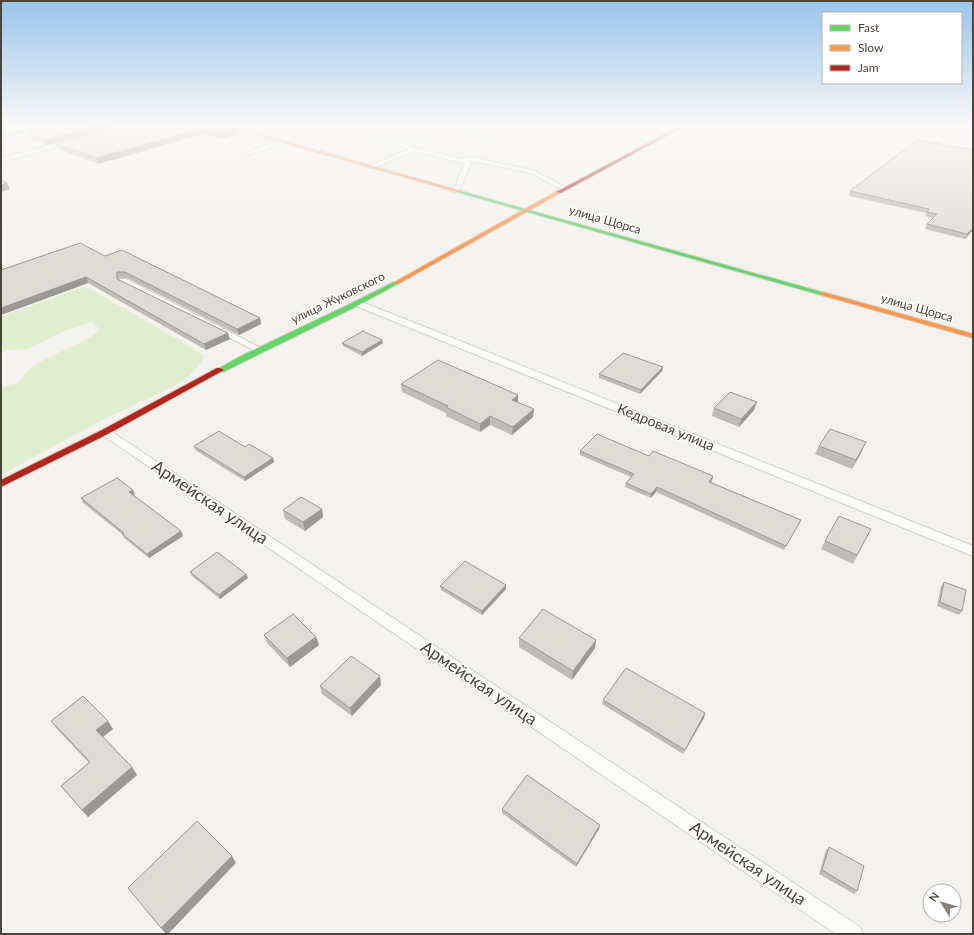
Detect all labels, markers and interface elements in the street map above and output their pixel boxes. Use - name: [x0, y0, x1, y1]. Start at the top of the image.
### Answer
- legend: [822, 12, 962, 84]
- text: Fast: [858, 20, 880, 35]
- text: Slow: [858, 40, 884, 55]
- text: Jam: [858, 60, 879, 75]
- street label: улица Щорса: [567, 202, 643, 237]
- street label: улица Жуковского: [288, 268, 387, 327]
- street label: улица Щорса: [879, 290, 955, 325]
- street label: Кедровая улица: [615, 399, 717, 454]
- street label: Армейская улица: [148, 455, 273, 548]
- street label: Армейская улица: [417, 636, 542, 729]
- street label: Армейская улица: [686, 816, 811, 909]
- north arrow: [922, 883, 962, 923]
- text: N: [926, 889, 941, 904]

